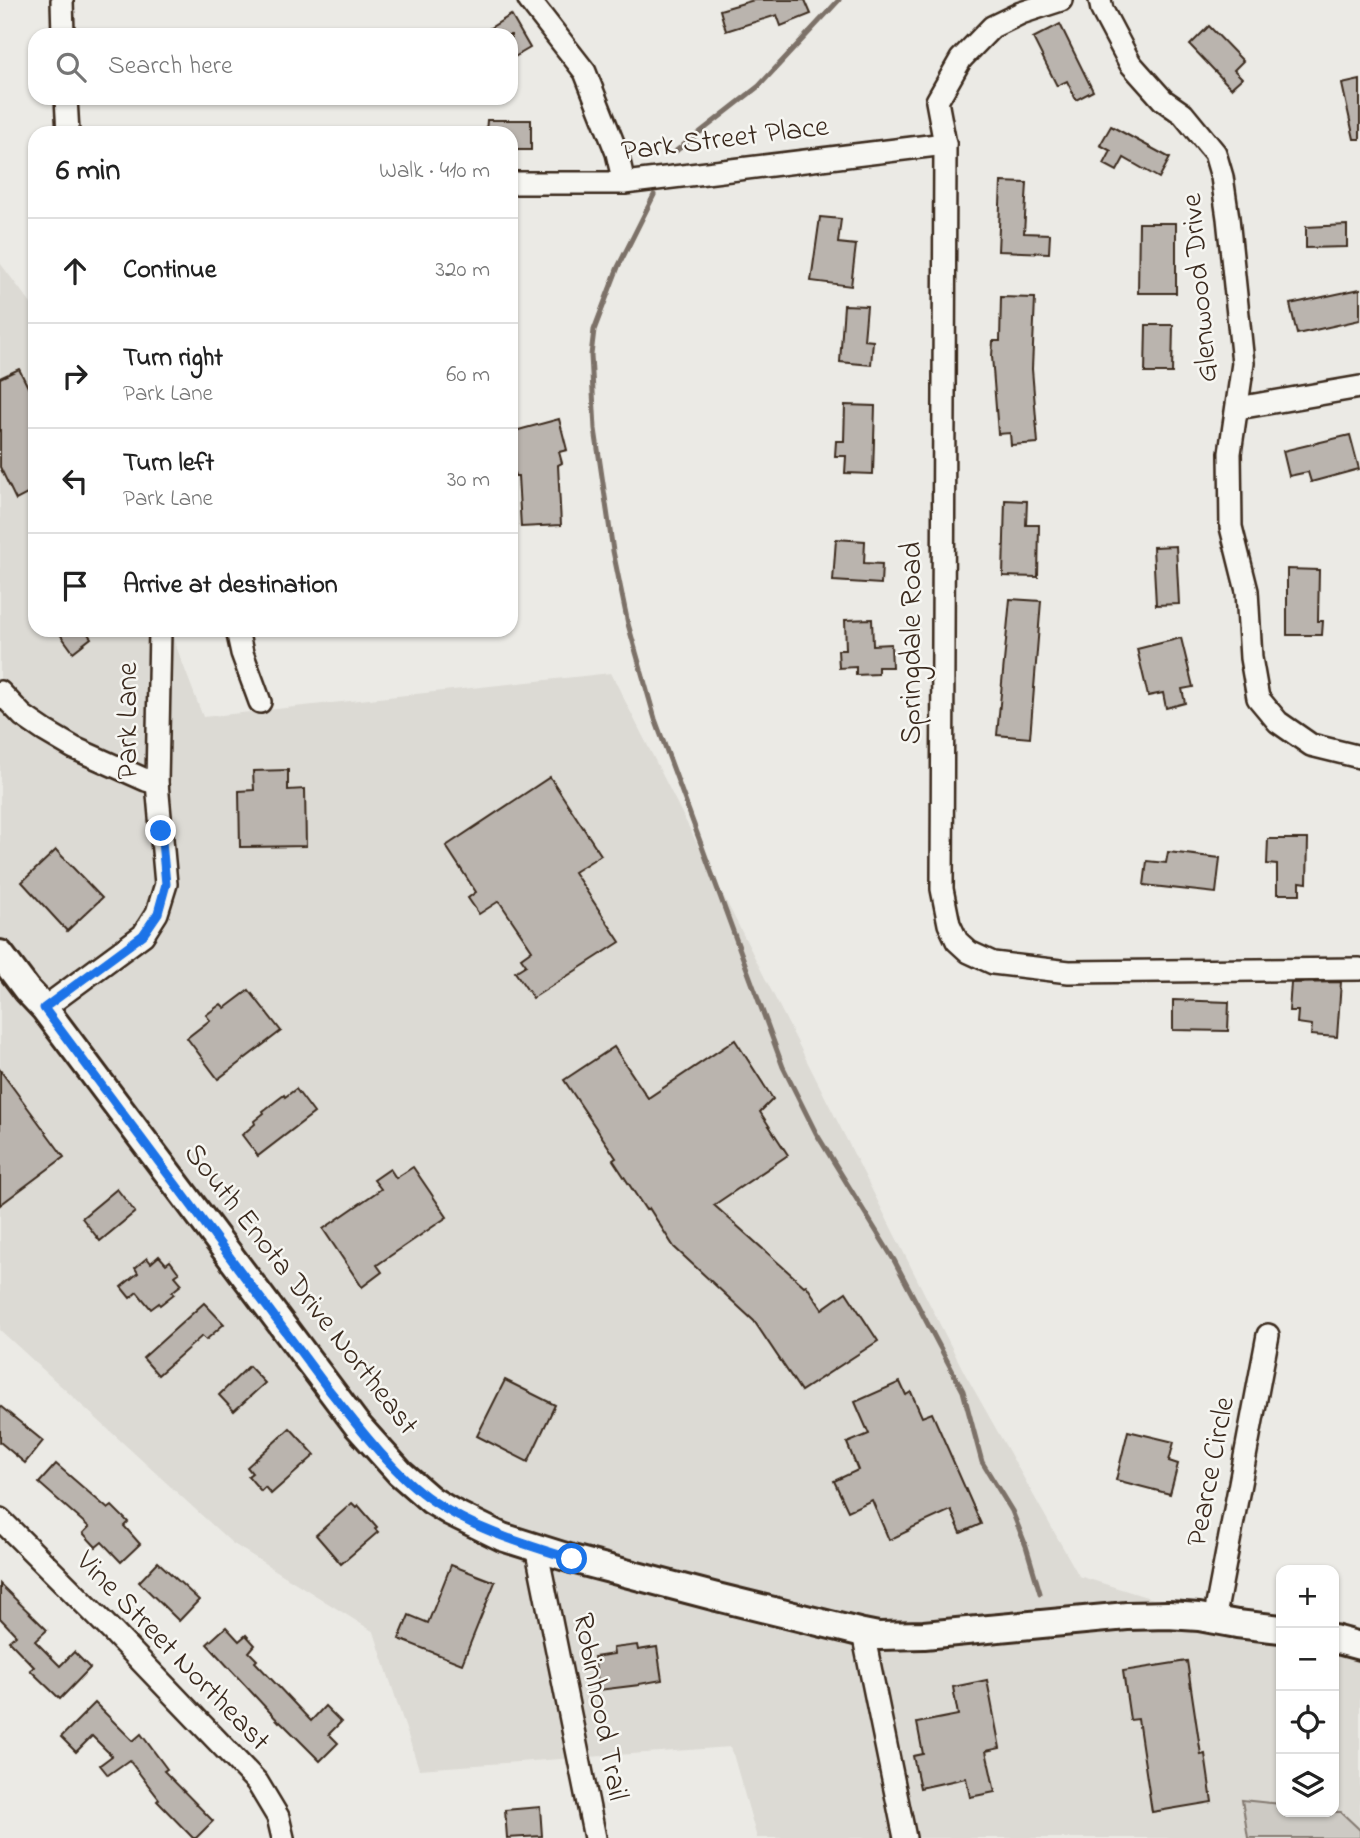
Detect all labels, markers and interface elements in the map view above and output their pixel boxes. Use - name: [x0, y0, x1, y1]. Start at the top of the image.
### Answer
- search box: [28, 28, 518, 105]
- icon: search: [52, 48, 90, 86]
- text: Search here: [108, 48, 233, 86]
- street label: Park Street Place: [619, 105, 832, 175]
- text: 6 min: [56, 150, 120, 194]
- text: Walk · 410 m: [379, 155, 490, 188]
- street label: Glenwood Drive: [1171, 191, 1231, 384]
- icon: ahead: [56, 252, 94, 290]
- text: Continue: [123, 252, 216, 290]
- text: 320 m: [436, 254, 490, 287]
- text: Turn right: [123, 340, 223, 378]
- icon: right: [56, 357, 94, 395]
- text: 60 m: [446, 359, 490, 392]
- text: Park Lane: [123, 378, 213, 411]
- text: Turn left: [123, 445, 214, 483]
- icon: left: [56, 462, 94, 500]
- text: 30 m: [447, 464, 490, 497]
- text: Park Lane: [123, 483, 213, 516]
- street label: Springdale Road: [891, 541, 935, 744]
- icon: arrive: [56, 567, 94, 605]
- text: Arrive at destination: [123, 567, 338, 605]
- street label: Park Lane: [107, 662, 151, 780]
- route end: [145, 815, 176, 846]
- street label: South Enota Drive Northeast: [172, 1134, 428, 1446]
- street label: Pearce Circle: [1176, 1393, 1248, 1551]
- street label: Vine Street Northeast: [64, 1541, 280, 1762]
- route start: [556, 1543, 587, 1574]
- map controls: [1276, 1565, 1339, 1817]
- button: +: [1276, 1565, 1339, 1628]
- street label: Robinhood Trail: [559, 1609, 639, 1805]
- button: −: [1276, 1628, 1339, 1691]
- button: locate: [1276, 1691, 1339, 1754]
- button: layers: [1276, 1754, 1339, 1817]

